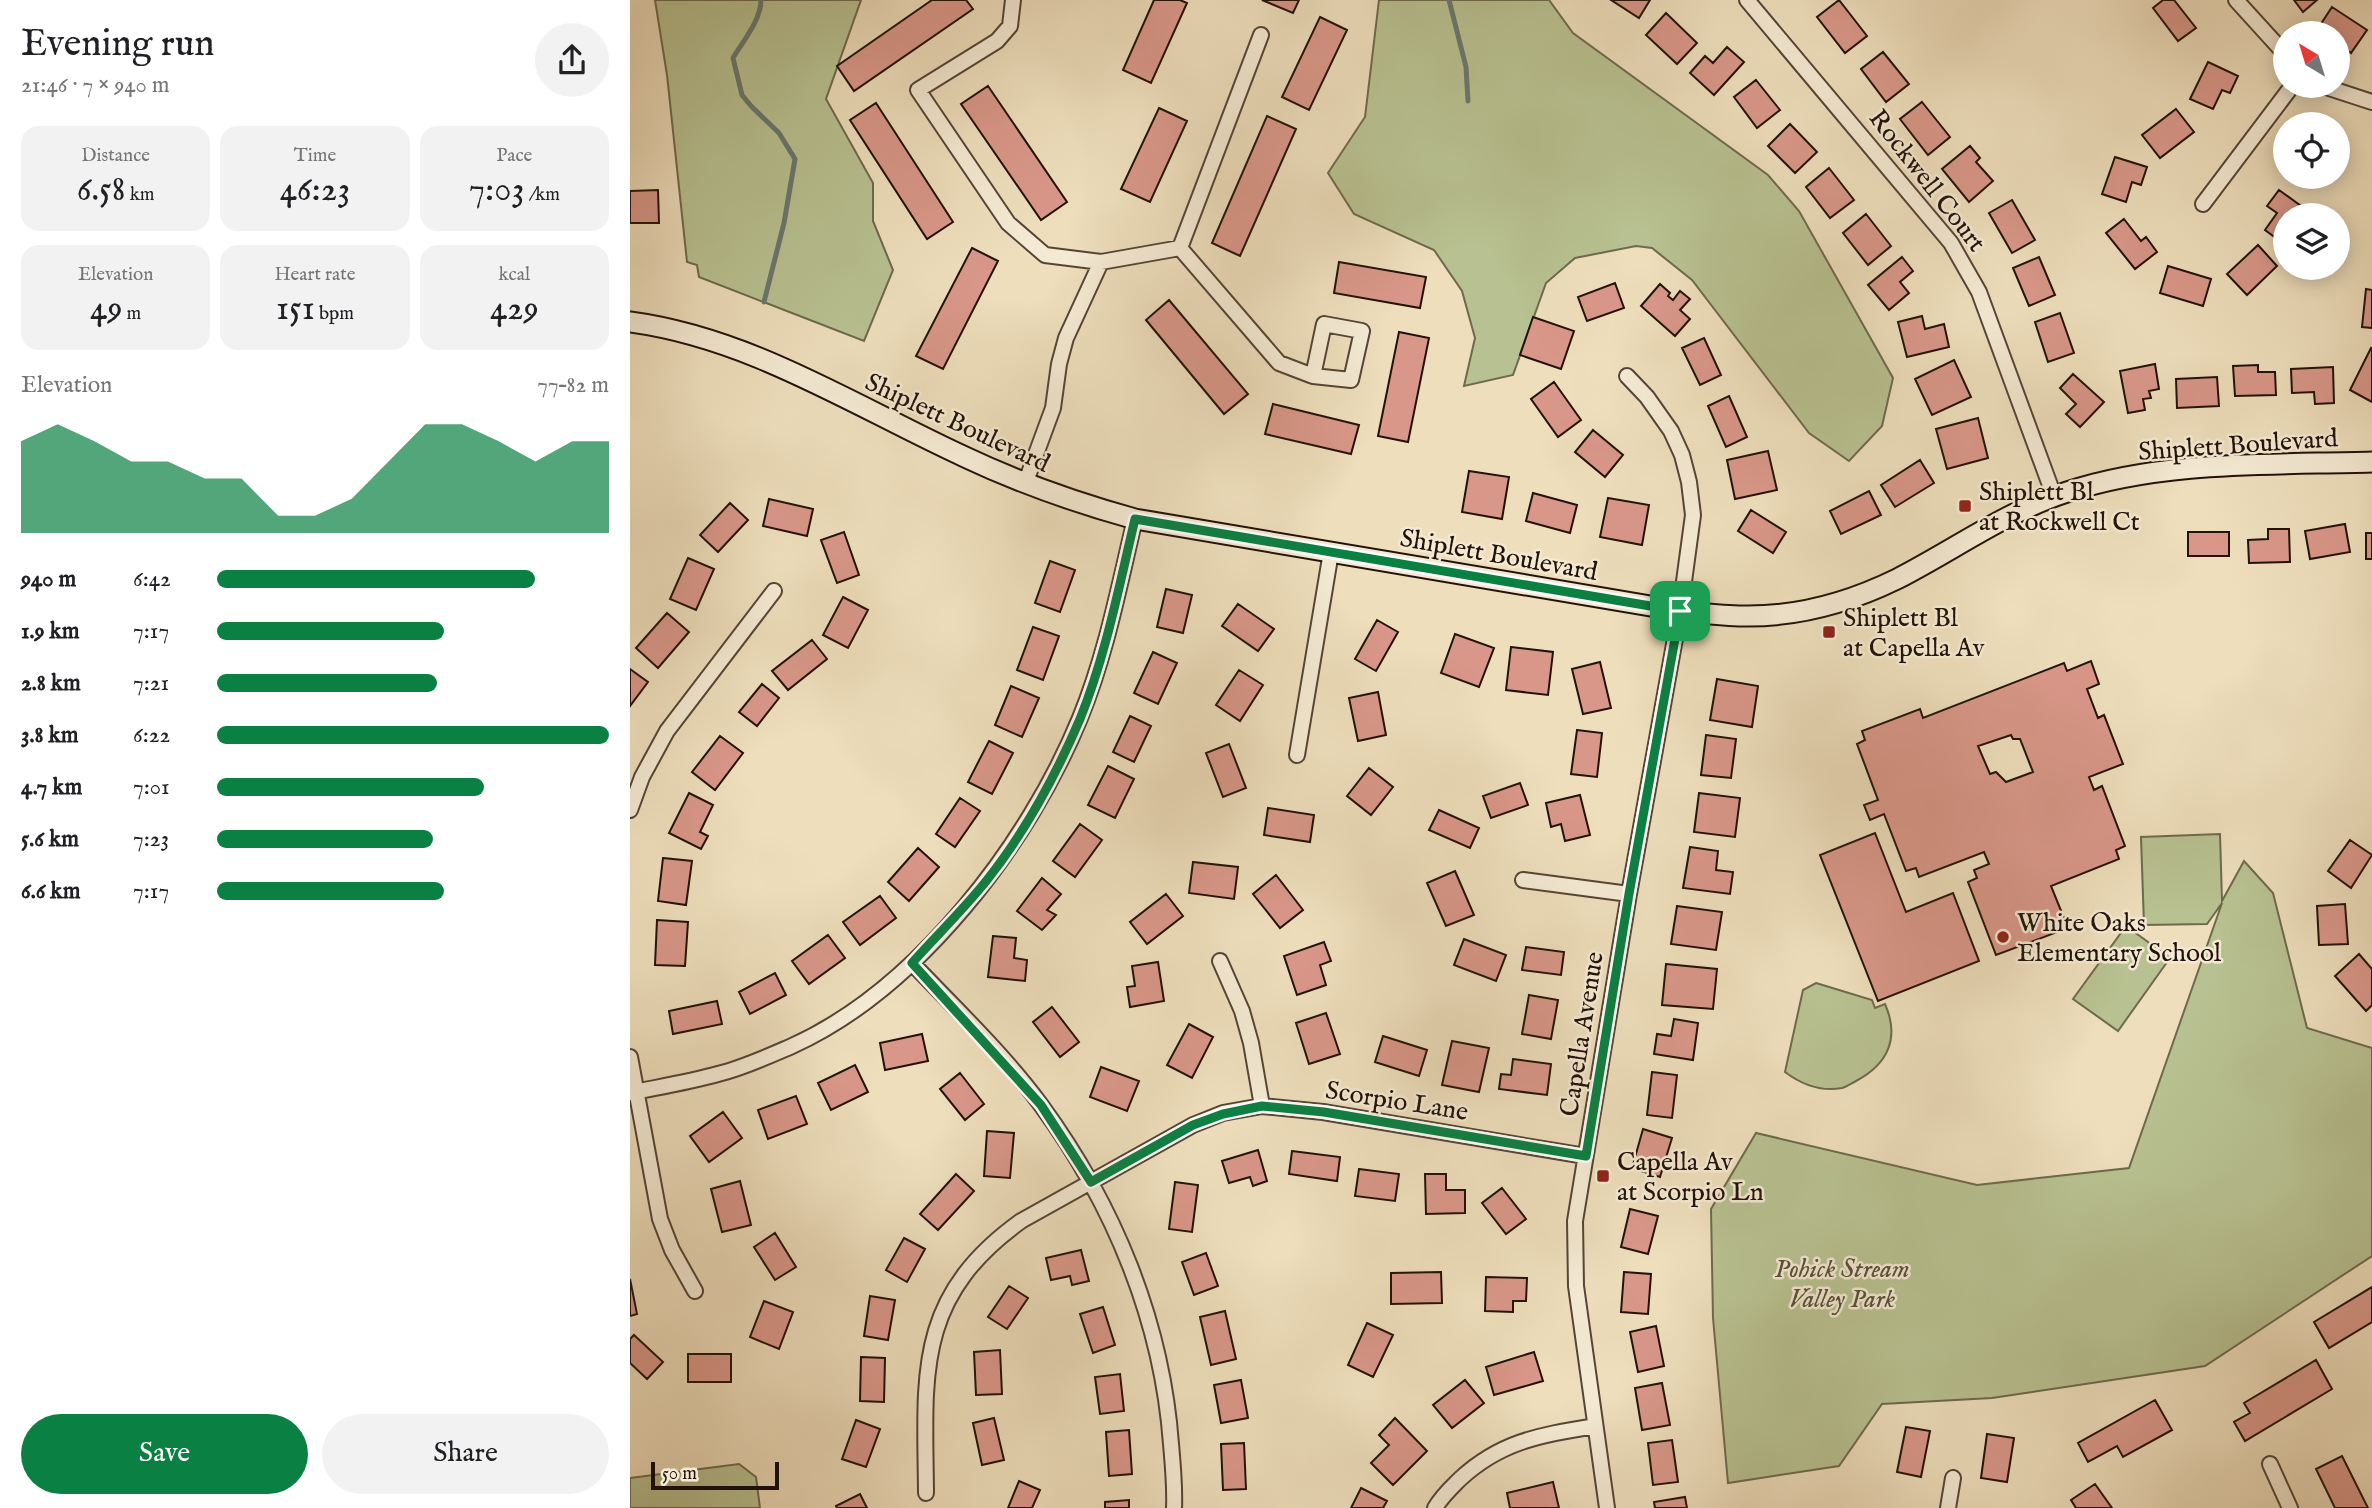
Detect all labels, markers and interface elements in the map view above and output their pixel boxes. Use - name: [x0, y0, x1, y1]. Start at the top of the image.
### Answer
- text: Evening run: [21, 21, 215, 69]
- north arrow: [2273, 21, 2350, 98]
- map controls: [2273, 21, 2350, 280]
- button: share: [535, 23, 609, 97]
- text: 21:46 · 7 × 940 m: [21, 71, 170, 100]
- street label: Rockwell Court: [1861, 103, 1993, 259]
- button: locate: [2273, 112, 2350, 189]
- text: Distance: [81, 144, 150, 168]
- text: Time: [294, 144, 336, 168]
- text: Pace: [496, 144, 532, 168]
- text: 6.58: [77, 168, 126, 213]
- text: 46:23: [280, 168, 350, 213]
- text: 7:03: [469, 168, 525, 213]
- text: km: [126, 183, 155, 207]
- text: /km: [525, 183, 560, 207]
- button: layers: [2273, 203, 2350, 280]
- text: Elevation: [78, 263, 153, 287]
- text: Heart rate: [274, 263, 356, 287]
- text: kcal: [498, 263, 530, 287]
- text: 49: [90, 287, 122, 332]
- text: 151: [276, 287, 315, 332]
- text: 429: [490, 287, 539, 332]
- text: m: [122, 302, 141, 326]
- text: bpm: [315, 302, 354, 326]
- street label: Shiplett Boulevard: [860, 366, 1055, 481]
- text: Elevation: [21, 371, 112, 400]
- text: 77–82 m: [537, 371, 609, 400]
- street label: Shiplett Boulevard: [2137, 422, 2339, 469]
- place label: Shiplett Bl at Rockwell Ct: [1979, 476, 2140, 539]
- marker: Shiplett Bl at Rockwell Ct: [1957, 498, 1973, 514]
- street label: Shiplett Boulevard: [1397, 522, 1600, 589]
- text: 940 m: [21, 565, 76, 594]
- text: 6:42: [133, 565, 171, 594]
- pin: [1650, 581, 1710, 641]
- icon: arrive: [1661, 592, 1699, 630]
- place label: Shiplett Bl at Capella Av: [1843, 602, 1985, 665]
- text: 1.9 km: [21, 617, 80, 646]
- text: 7:17: [133, 617, 169, 646]
- marker: Shiplett Bl at Capella Av: [1821, 624, 1837, 640]
- text: 2.8 km: [21, 669, 81, 698]
- text: 7:21: [133, 669, 169, 698]
- text: 3.8 km: [21, 721, 79, 750]
- text: 6:22: [133, 721, 170, 750]
- text: 4.7 km: [21, 773, 82, 802]
- text: 7:01: [133, 773, 170, 802]
- text: 5.6 km: [21, 825, 79, 854]
- text: 7:23: [133, 825, 169, 854]
- text: 6.6 km: [21, 877, 80, 906]
- text: 7:17: [133, 877, 169, 906]
- place label: White Oaks Elementary School: [2017, 907, 2222, 970]
- marker: White Oaks Elementary School: [1995, 929, 2011, 945]
- street label: Capella Avenue: [1553, 949, 1612, 1119]
- street label: Scorpio Lane: [1323, 1074, 1471, 1129]
- place label: Capella Av at Scorpio Ln: [1617, 1146, 1764, 1209]
- marker: Capella Av at Scorpio Ln: [1595, 1168, 1611, 1184]
- park label: Pohick Stream Valley Park: [1774, 1253, 1910, 1316]
- button: Save: [21, 1414, 308, 1494]
- button: Share: [322, 1414, 609, 1494]
- scale bar: [651, 1459, 779, 1491]
- text: 50 m: [662, 1462, 697, 1486]

